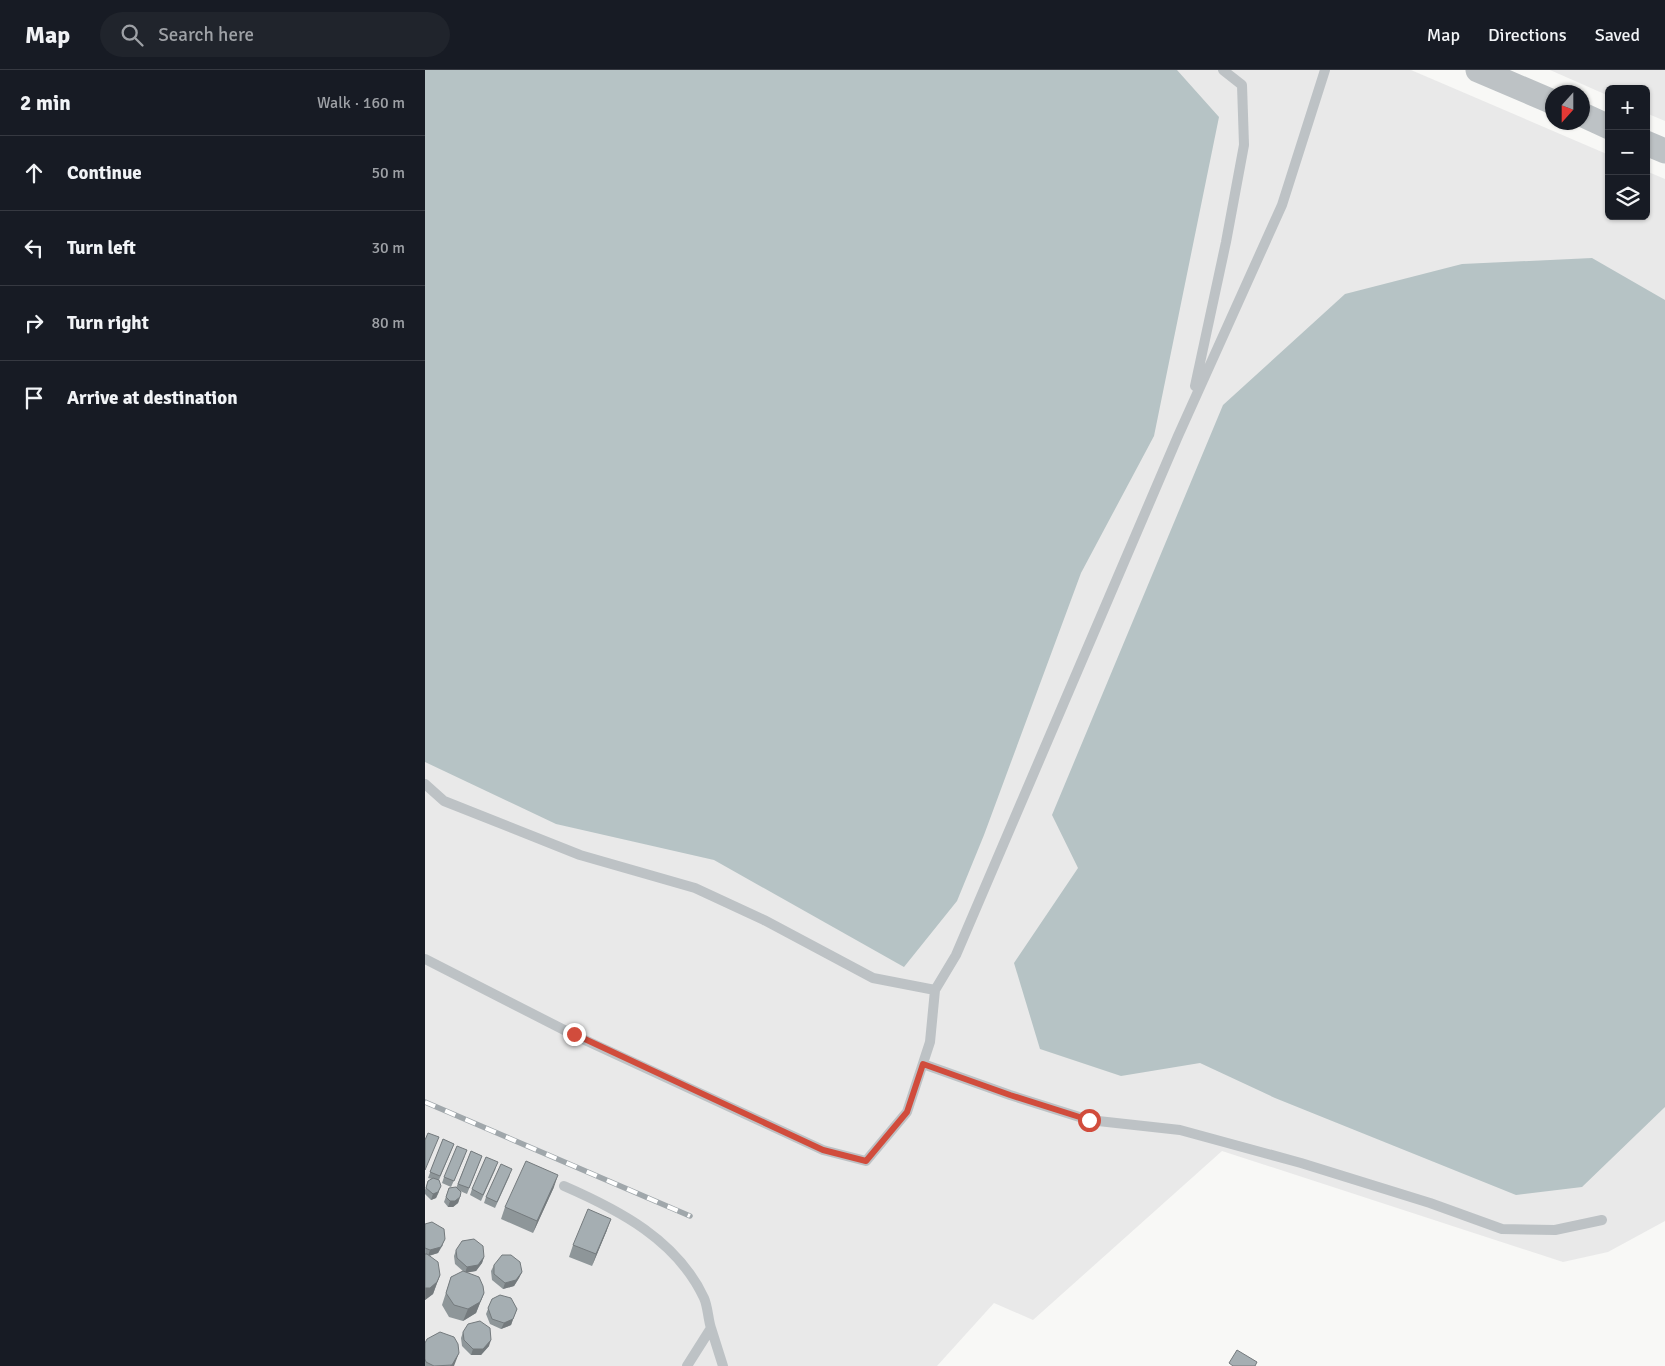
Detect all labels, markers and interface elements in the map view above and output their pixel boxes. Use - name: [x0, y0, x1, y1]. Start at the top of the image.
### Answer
- search box: [100, 12, 450, 57]
- text: Map: [25, 20, 70, 50]
- icon: search: [118, 21, 146, 49]
- text: Search here: [158, 23, 254, 47]
- text: Map: [1427, 24, 1460, 46]
- text: Directions: [1488, 24, 1567, 46]
- text: Saved: [1595, 24, 1640, 46]
- north arrow: [1545, 85, 1590, 130]
- map controls: [1605, 85, 1650, 220]
- button: +: [1605, 85, 1650, 130]
- text: 2 min: [20, 90, 71, 116]
- text: Walk · 160 m: [317, 93, 405, 113]
- button: −: [1605, 130, 1650, 175]
- icon: ahead: [20, 159, 48, 187]
- text: Continue: [67, 161, 142, 185]
- text: 50 m: [371, 163, 405, 183]
- button: layers: [1605, 175, 1650, 220]
- icon: left: [20, 234, 48, 262]
- text: Turn left: [67, 236, 136, 260]
- text: 30 m: [371, 238, 405, 258]
- icon: right: [20, 309, 48, 337]
- text: Turn right: [67, 311, 149, 335]
- text: 80 m: [371, 313, 405, 333]
- icon: arrive: [20, 384, 48, 412]
- text: Arrive at destination: [67, 386, 238, 410]
- route end: [563, 1023, 586, 1046]
- route start: [1078, 1109, 1101, 1132]

